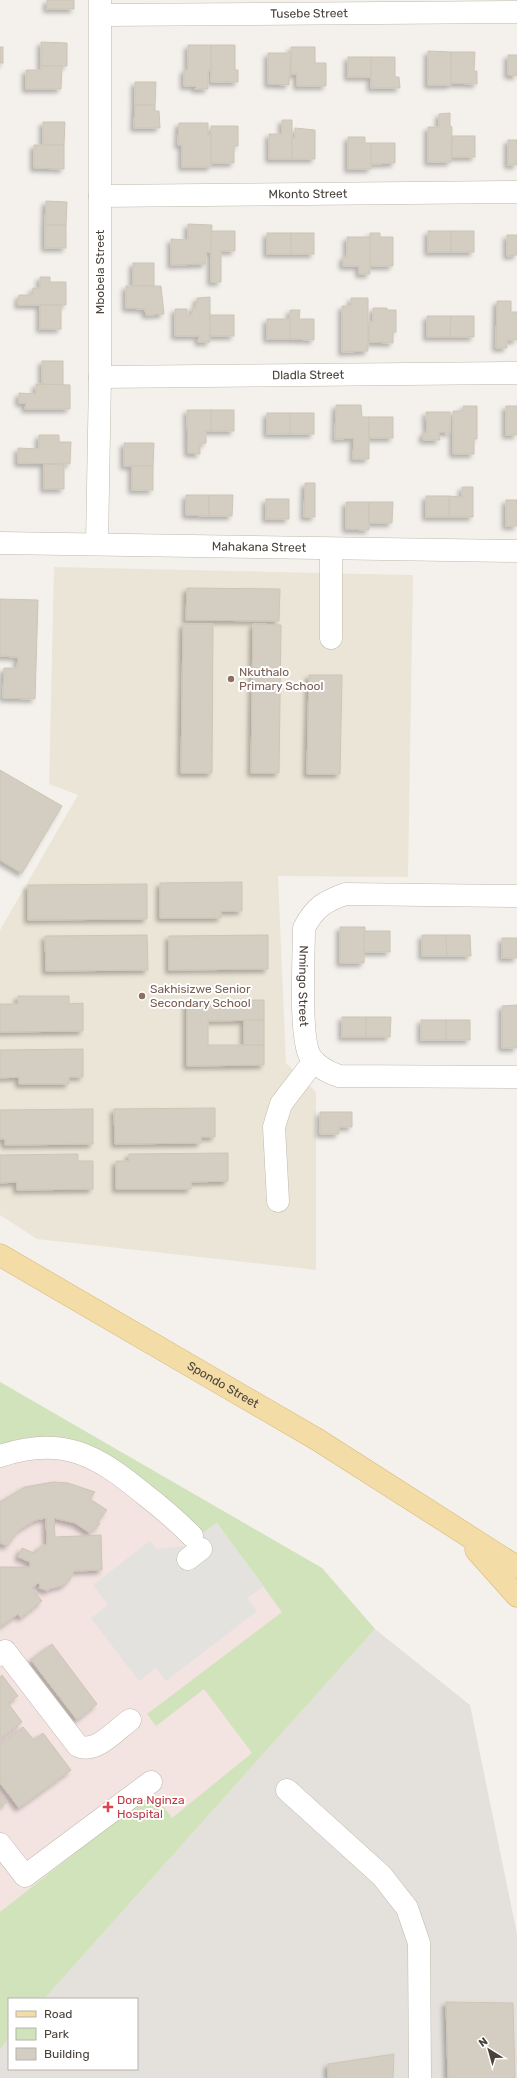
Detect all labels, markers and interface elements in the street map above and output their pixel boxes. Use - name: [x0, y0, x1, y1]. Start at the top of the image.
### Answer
- street label: Tusebe Street: [270, 6, 348, 21]
- street label: Mkonto Street: [269, 187, 348, 201]
- street label: Mbobela Street: [93, 229, 107, 314]
- street label: Dladla Street: [272, 368, 344, 382]
- street label: Mahakana Street: [212, 539, 307, 555]
- place label: Nkuthalo Primary School: [239, 665, 323, 693]
- marker: Nkuthalo Primary School: [226, 674, 236, 684]
- street label: Nmingo Street: [296, 945, 311, 1028]
- place label: Sakhisizwe Senior Secondary School: [150, 982, 251, 1010]
- marker: Sakhisizwe Senior Secondary School: [137, 991, 147, 1001]
- street label: Spondo Street: [185, 1358, 262, 1411]
- place label: Dora Nginza Hospital: [117, 1793, 185, 1821]
- marker: Dora Nginza Hospital: [102, 1801, 114, 1813]
- legend: [8, 1998, 138, 2070]
- text: Road: [44, 2007, 72, 2021]
- text: Park: [44, 2027, 70, 2041]
- north arrow: [469, 2030, 509, 2070]
- text: N: [476, 2035, 490, 2050]
- text: Building: [44, 2047, 90, 2061]

